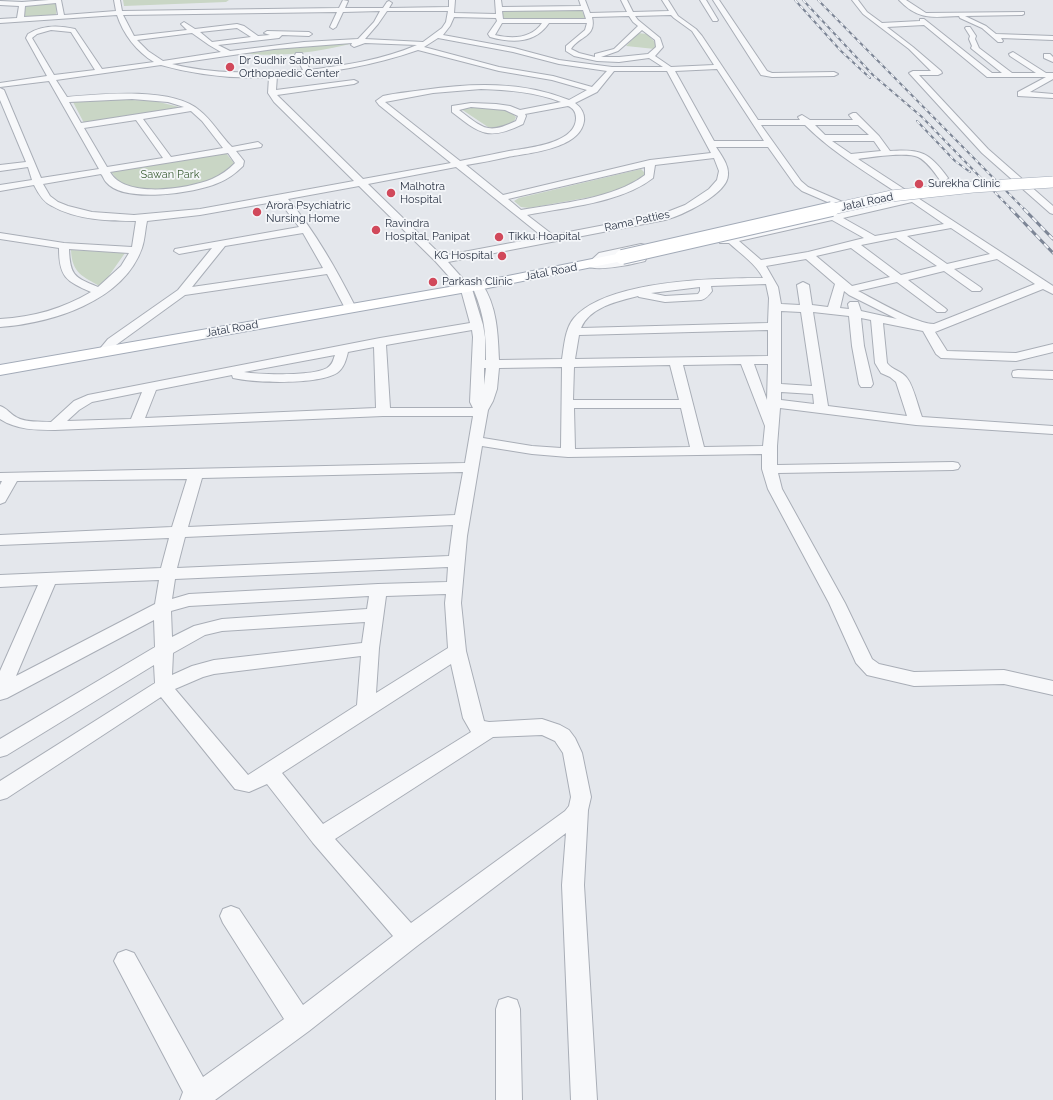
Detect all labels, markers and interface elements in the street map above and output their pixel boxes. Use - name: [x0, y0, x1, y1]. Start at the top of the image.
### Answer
- place label: Dr Sudhir Sabharwal Orthopaedic Center: [239, 54, 343, 80]
- marker: Dr Sudhir Sabharwal Orthopaedic Center: [224, 61, 236, 73]
- park label: Sawan Park: [141, 168, 199, 182]
- place label: Surekha Clinic: [928, 177, 1000, 191]
- marker: Surekha Clinic: [913, 178, 925, 190]
- place label: Malhotra Hospital: [400, 180, 445, 206]
- marker: Malhotra Hospital: [385, 187, 397, 199]
- street label: Jatal Road: [840, 190, 894, 214]
- place label: Arora Psychiatric Nursing Home: [266, 199, 351, 225]
- marker: Arora Psychiatric Nursing Home: [251, 206, 263, 218]
- street label: Rama Patties: [603, 208, 671, 234]
- place label: Ravindra Hospital, Panipat: [385, 217, 470, 243]
- marker: Ravindra Hospital, Panipat: [370, 224, 382, 236]
- place label: Tikku Hoapital: [508, 230, 581, 244]
- marker: Tikku Hoapital: [493, 231, 505, 243]
- place label: KG Hospital: [434, 249, 493, 263]
- marker: KG Hospital: [496, 250, 508, 262]
- street label: Jatal Road: [524, 260, 578, 284]
- place label: Parkash Clinic: [442, 275, 513, 289]
- marker: Parkash Clinic: [427, 276, 439, 288]
- street label: Jatal Road: [205, 318, 259, 340]

